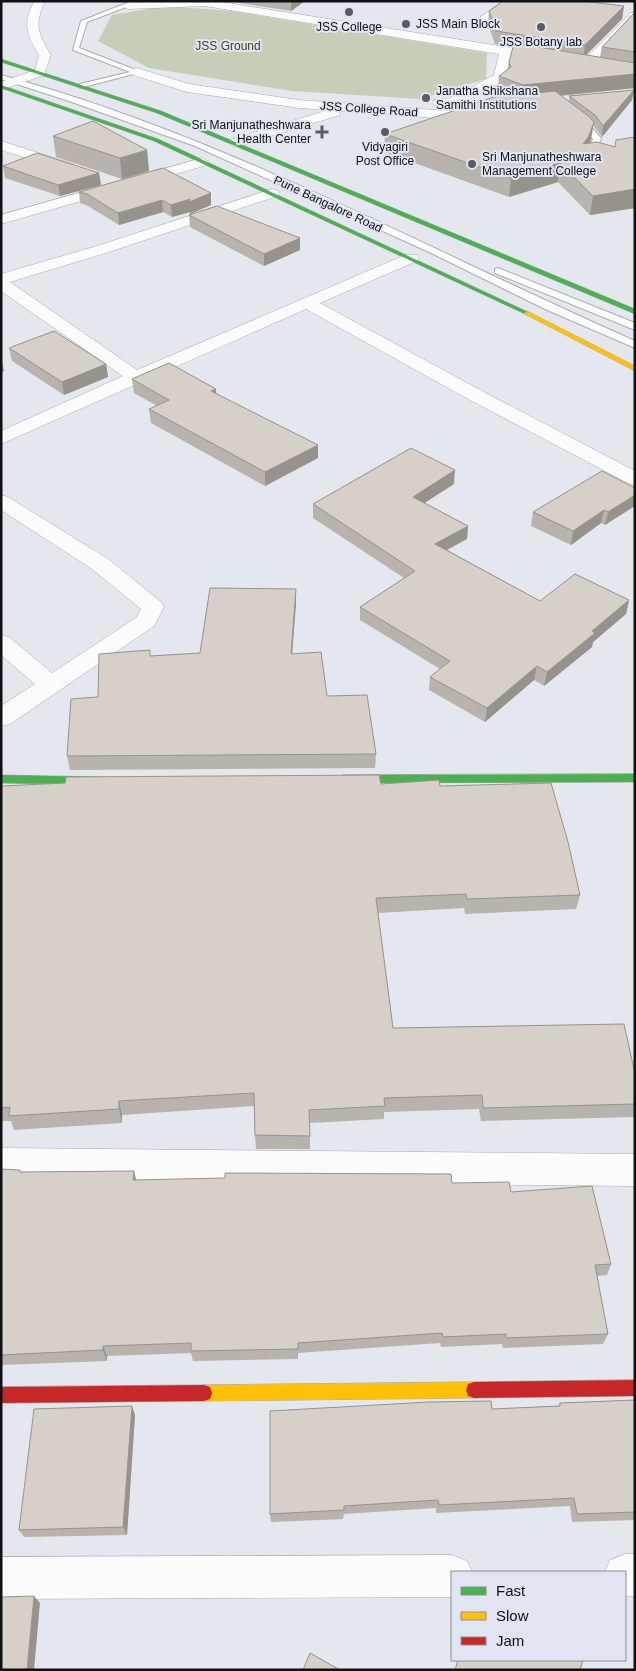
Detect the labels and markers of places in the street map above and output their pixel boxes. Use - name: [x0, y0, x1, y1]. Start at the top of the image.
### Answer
- marker: JSS College: [343, 6, 355, 18]
- place label: JSS Main Block: [416, 17, 501, 31]
- marker: JSS Main Block: [400, 18, 412, 30]
- place label: JSS College: [316, 20, 382, 34]
- marker: JSS Botany lab: [535, 21, 547, 33]
- place label: JSS Botany lab: [500, 35, 582, 49]
- place label: Janatha Shikshana Samithi Institutions: [436, 84, 538, 112]
- marker: Janatha Shikshana Samithi Institutions: [420, 92, 432, 104]
- place label: Sri Manjunatheshwara Health Center: [192, 118, 311, 146]
- marker: Sri Manjunatheshwara Health Center: [315, 125, 329, 139]
- marker: Vidyagiri Post Office: [379, 126, 391, 138]
- place label: Vidyagiri Post Office: [356, 140, 415, 168]
- place label: Sri Manjunatheshwara Management College: [482, 150, 602, 178]
- marker: Sri Manjunatheshwara Management College: [466, 158, 478, 170]

